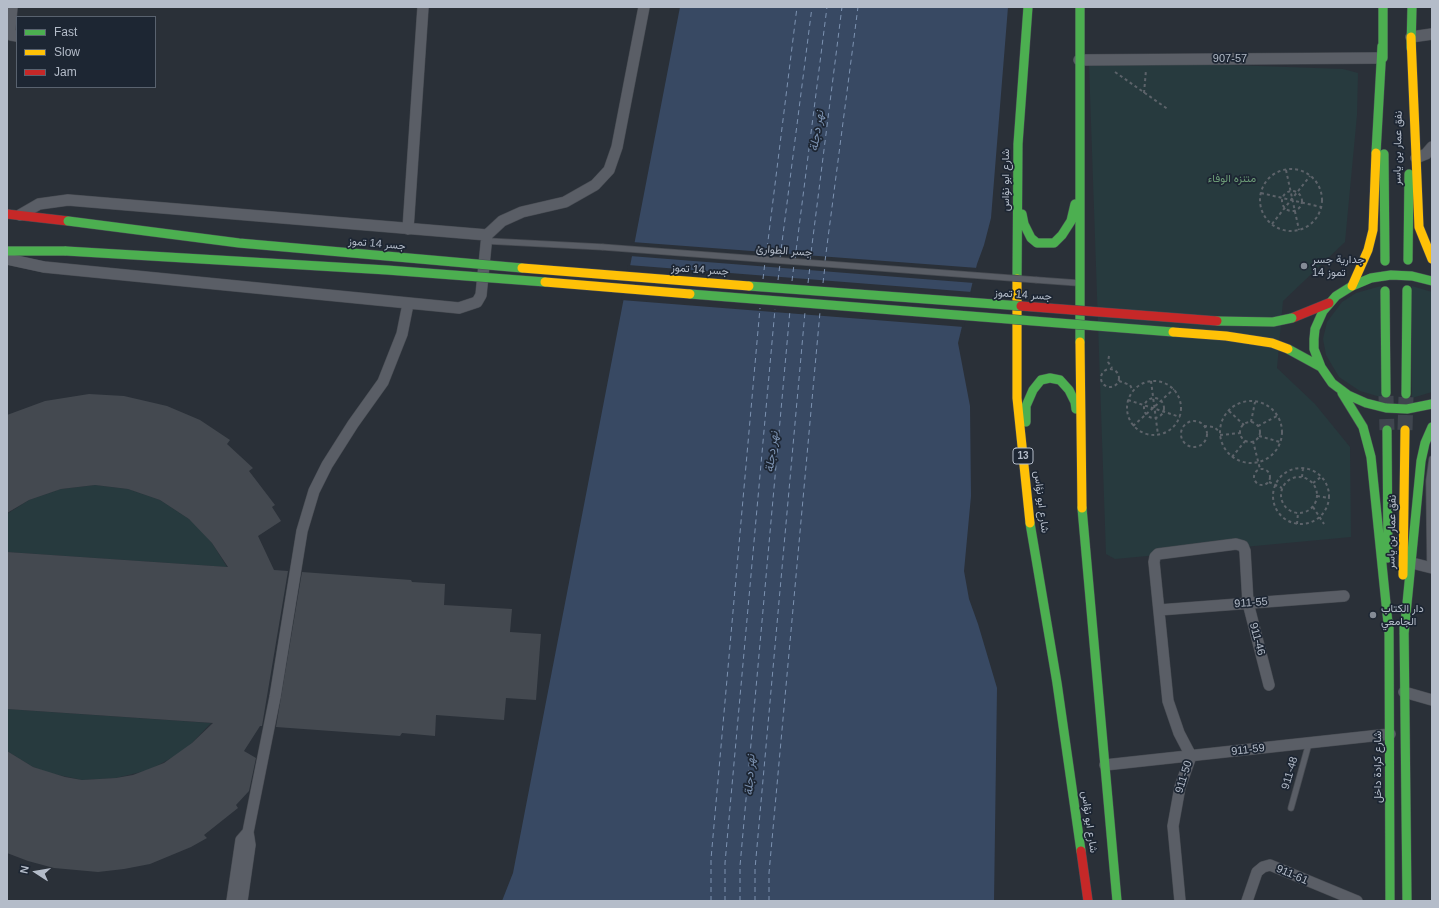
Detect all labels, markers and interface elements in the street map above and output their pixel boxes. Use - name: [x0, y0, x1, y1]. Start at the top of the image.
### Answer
- legend: [16, 16, 156, 88]
- text: Fast: [54, 25, 77, 39]
- text: Slow: [54, 45, 80, 59]
- street label: 907-57: [1213, 52, 1247, 66]
- text: Jam: [54, 65, 77, 79]
- water label: نهر دجلة: [807, 110, 827, 152]
- street label: نفق عمار بن ياسر: [1391, 111, 1405, 185]
- street label: شارع ابو نؤاس: [999, 149, 1013, 211]
- park label: متنزه الوفاء: [1208, 172, 1256, 186]
- street label: جسر 14 تموز: [348, 235, 406, 253]
- street label: جسر الطوارئ: [756, 242, 812, 260]
- place label: جدارية جسر 14 تموز: [1312, 253, 1365, 279]
- street label: جسر 14 تموز: [671, 261, 729, 279]
- marker: جدارية جسر 14 تموز: [1299, 261, 1309, 271]
- street label: جسر 14 تموز: [994, 286, 1052, 304]
- water label: نهر دجلة: [762, 431, 782, 473]
- road number: 13: [1013, 448, 1033, 464]
- street label: شارع ابو نؤاس: [1031, 470, 1051, 534]
- street label: نفق عمار بن ياسر: [1385, 495, 1399, 569]
- street label: 911-55: [1234, 595, 1268, 611]
- place label: دار الكتاب الجامعي: [1381, 602, 1424, 628]
- marker: دار الكتاب الجامعي: [1368, 610, 1378, 620]
- street label: 911-46: [1246, 621, 1268, 657]
- street label: شارع كرادة داخل: [1371, 731, 1385, 803]
- street label: 911-59: [1231, 741, 1265, 759]
- water label: نهر دجلة: [742, 754, 758, 796]
- street label: 911-48: [1279, 755, 1301, 791]
- street label: 911-50: [1173, 759, 1195, 795]
- street label: شارع ابو نؤاس: [1078, 790, 1100, 854]
- north arrow: [16, 852, 56, 892]
- street label: 911-61: [1274, 862, 1310, 888]
- text: N: [18, 864, 31, 875]

